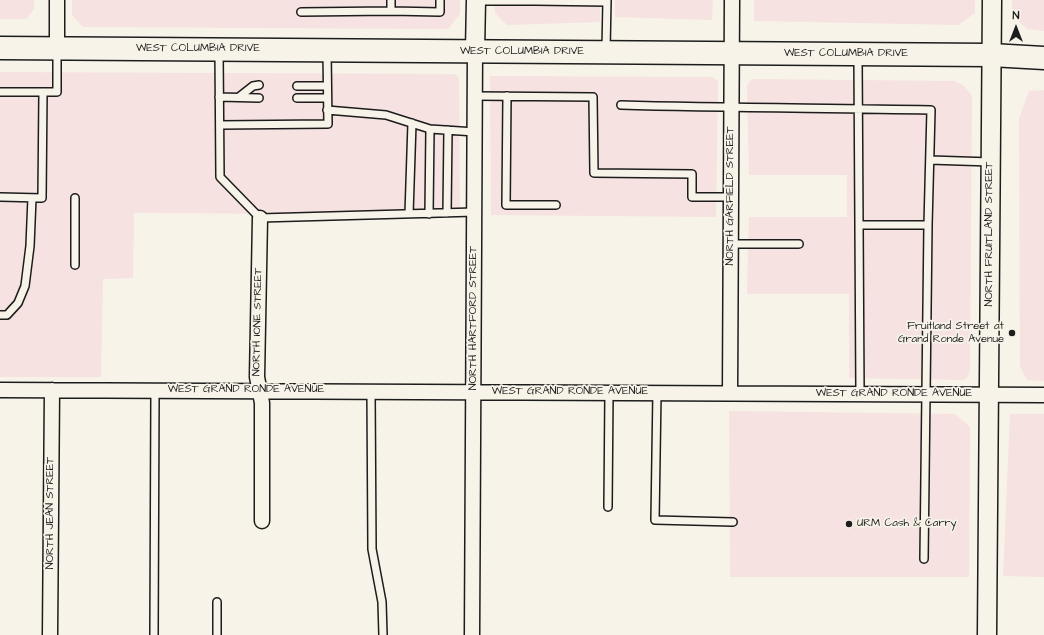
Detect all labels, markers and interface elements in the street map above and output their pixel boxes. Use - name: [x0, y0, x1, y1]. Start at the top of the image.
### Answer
- north arrow: [996, 8, 1036, 48]
- text: N: [1013, 8, 1019, 23]
- street label: WEST COLUMBIA DRIVE: [136, 42, 260, 56]
- street label: WEST COLUMBIA DRIVE: [460, 45, 584, 59]
- street label: WEST COLUMBIA DRIVE: [784, 47, 908, 61]
- street label: NORTH GARFIELD STREET: [724, 126, 738, 266]
- street label: NORTH FRUITLAND STREET: [983, 162, 997, 306]
- street label: NORTH HARTFORD STREET: [467, 246, 481, 390]
- street label: NORTH IONE STREET: [250, 268, 266, 376]
- place label: Fruitland Street at Grand Ronde Avenue: [898, 320, 1004, 346]
- marker: Fruitland Street at Grand Ronde Avenue: [1007, 328, 1017, 338]
- street label: WEST GRAND RONDE AVENUE: [168, 383, 324, 397]
- street label: WEST GRAND RONDE AVENUE: [492, 385, 648, 399]
- street label: WEST GRAND RONDE AVENUE: [816, 387, 972, 401]
- street label: NORTH JEAN STREET: [44, 457, 58, 569]
- place label: URM Cash & Carry: [857, 517, 957, 531]
- marker: URM Cash & Carry: [844, 519, 854, 529]

